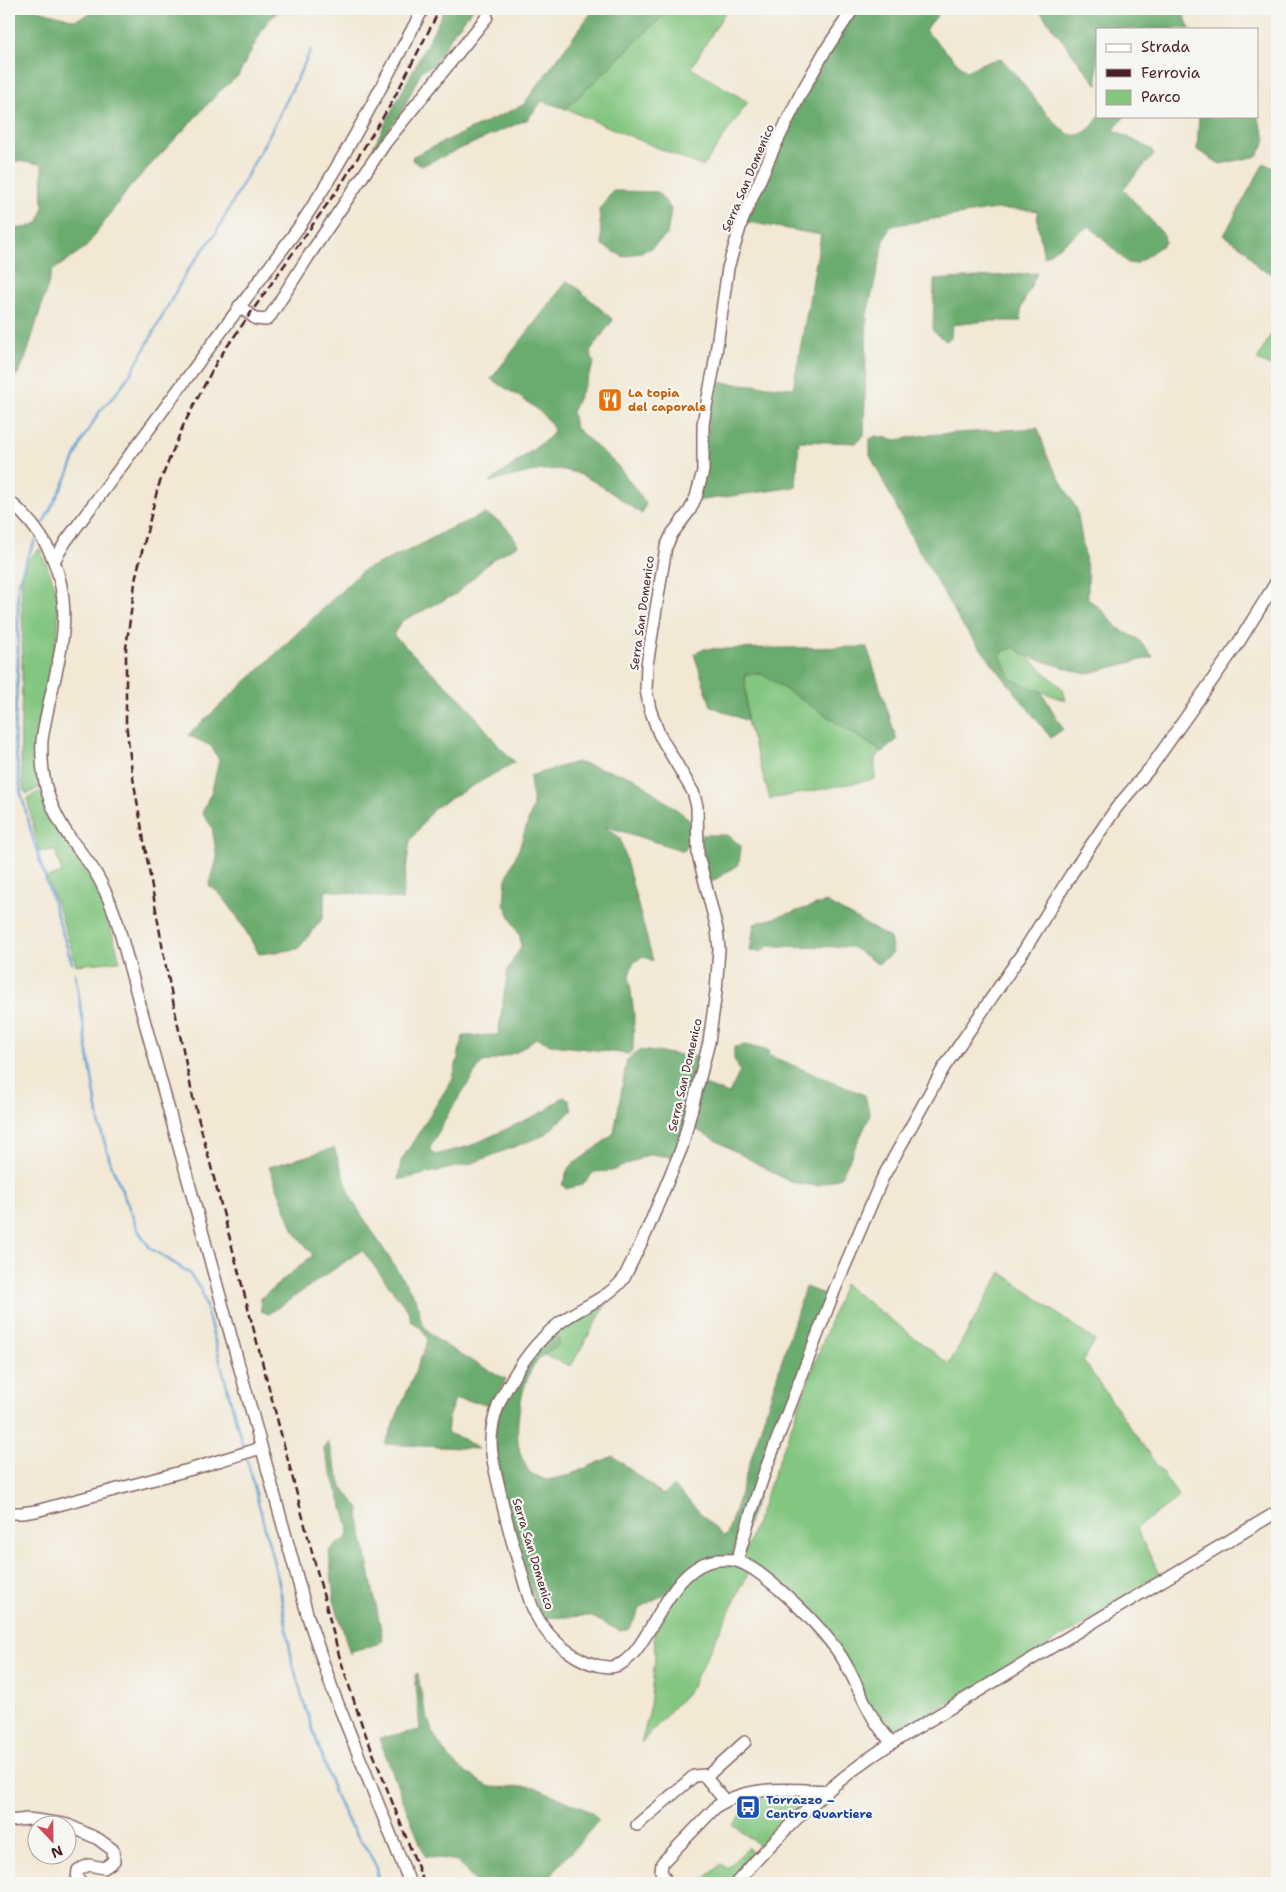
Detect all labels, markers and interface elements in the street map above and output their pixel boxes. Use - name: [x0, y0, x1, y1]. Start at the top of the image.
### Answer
- legend: [1096, 28, 1258, 118]
- text: Strada: [1141, 37, 1190, 57]
- text: Ferrovia: [1141, 63, 1201, 83]
- text: Parco: [1141, 87, 1181, 107]
- street label: Serra San Domenico: [718, 122, 778, 234]
- place label: La topia del caporale: [628, 385, 706, 415]
- restaurant icon: La topia del caporale: [597, 387, 623, 413]
- street label: Serra San Domenico: [626, 555, 658, 671]
- street label: Serra San Domenico: [664, 1017, 706, 1133]
- street label: Serra San Domenico: [508, 1496, 558, 1612]
- place label: Torrazzo – Centro Quartiere: [766, 1792, 873, 1822]
- bus stop icon: Torrazzo – Centro Quartiere: [735, 1794, 761, 1820]
- north arrow: [28, 1814, 78, 1864]
- text: N: [48, 1842, 65, 1862]

